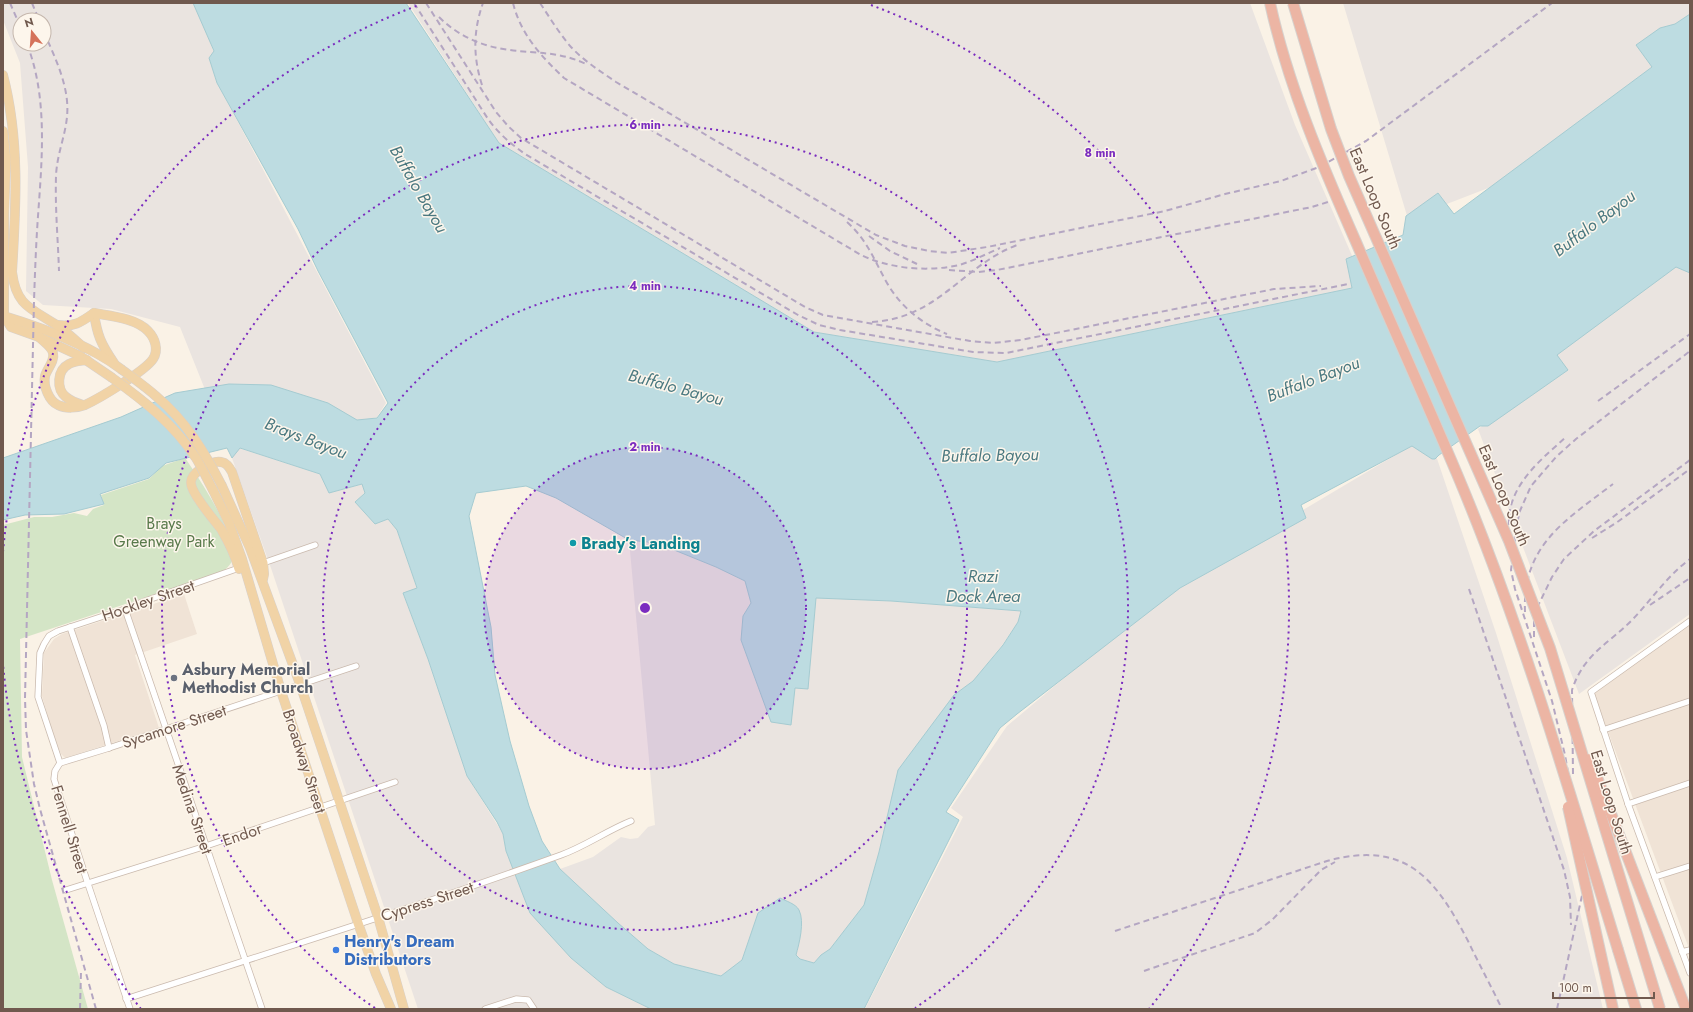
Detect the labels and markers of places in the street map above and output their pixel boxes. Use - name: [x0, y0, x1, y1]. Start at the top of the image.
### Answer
- place label: Brady’s Landing: [581, 532, 700, 555]
- marker: Brady’s Landing: [568, 538, 578, 548]
- centre of rings: [638, 601, 652, 615]
- place label: Asbury Memorial Methodist Church: [181, 658, 313, 699]
- marker: Asbury Memorial Methodist Church: [169, 673, 179, 683]
- place label: Henry's Dream Distributors: [344, 930, 455, 971]
- marker: Henry's Dream Distributors: [331, 945, 341, 955]

